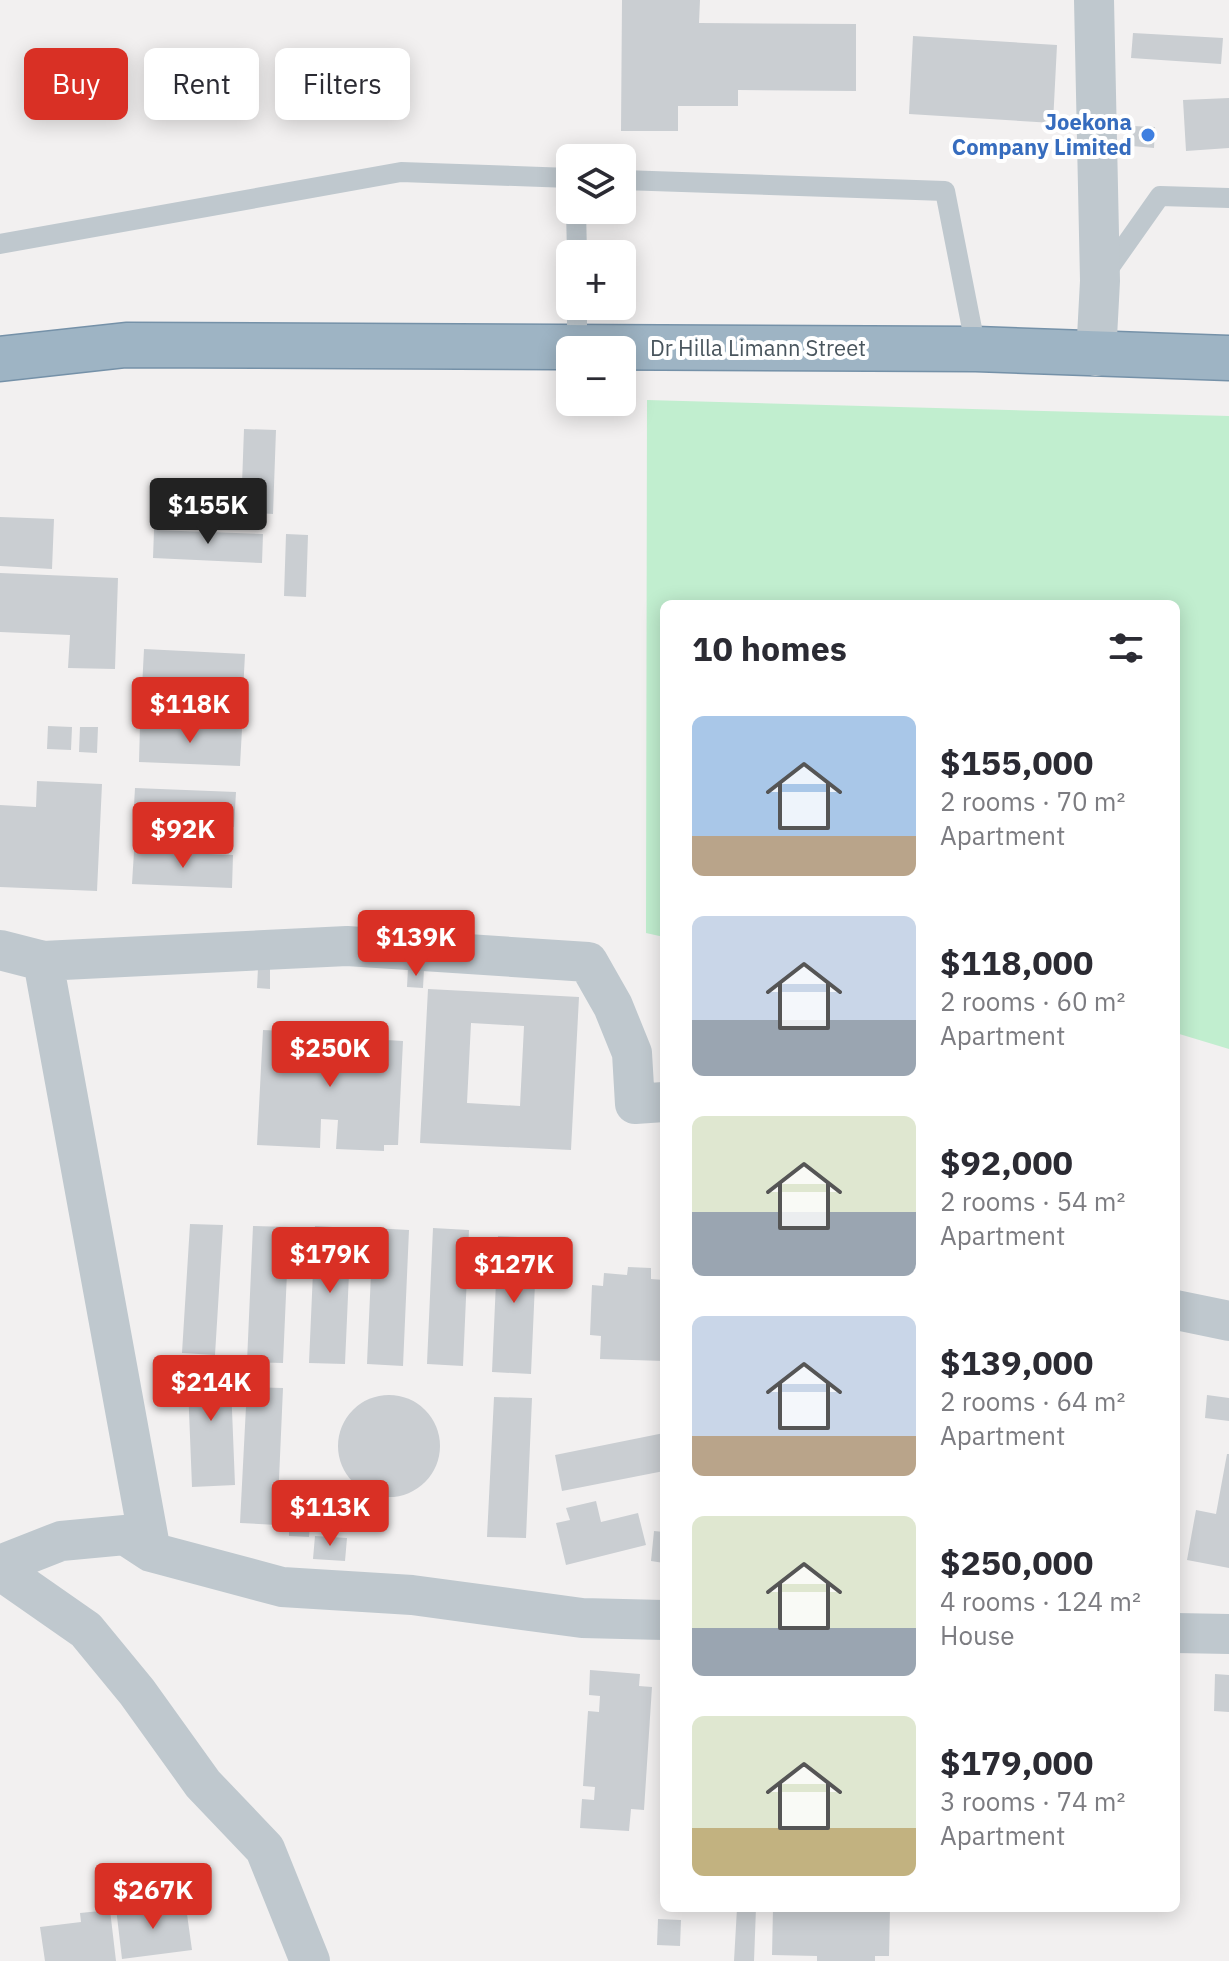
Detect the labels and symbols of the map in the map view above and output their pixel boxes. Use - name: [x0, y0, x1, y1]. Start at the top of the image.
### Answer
- place label: Joekona Company Limited: [952, 107, 1132, 161]
- marker: Joekona Company Limited: [1139, 126, 1157, 144]
- street label: Dr Hilla Limann Street: [650, 333, 866, 362]
- pin: $155K: [152, 478, 264, 546]
- pin: $118K: [134, 677, 246, 745]
- pin: $92K: [136, 802, 230, 870]
- pin: $139K: [360, 910, 472, 978]
- pin: $250K: [274, 1021, 386, 1089]
- pin: $179K: [274, 1227, 386, 1295]
- pin: $127K: [458, 1237, 570, 1305]
- pin: $214K: [155, 1355, 267, 1423]
- pin: $113K: [274, 1480, 386, 1548]
- pin: $267K: [97, 1863, 209, 1931]

